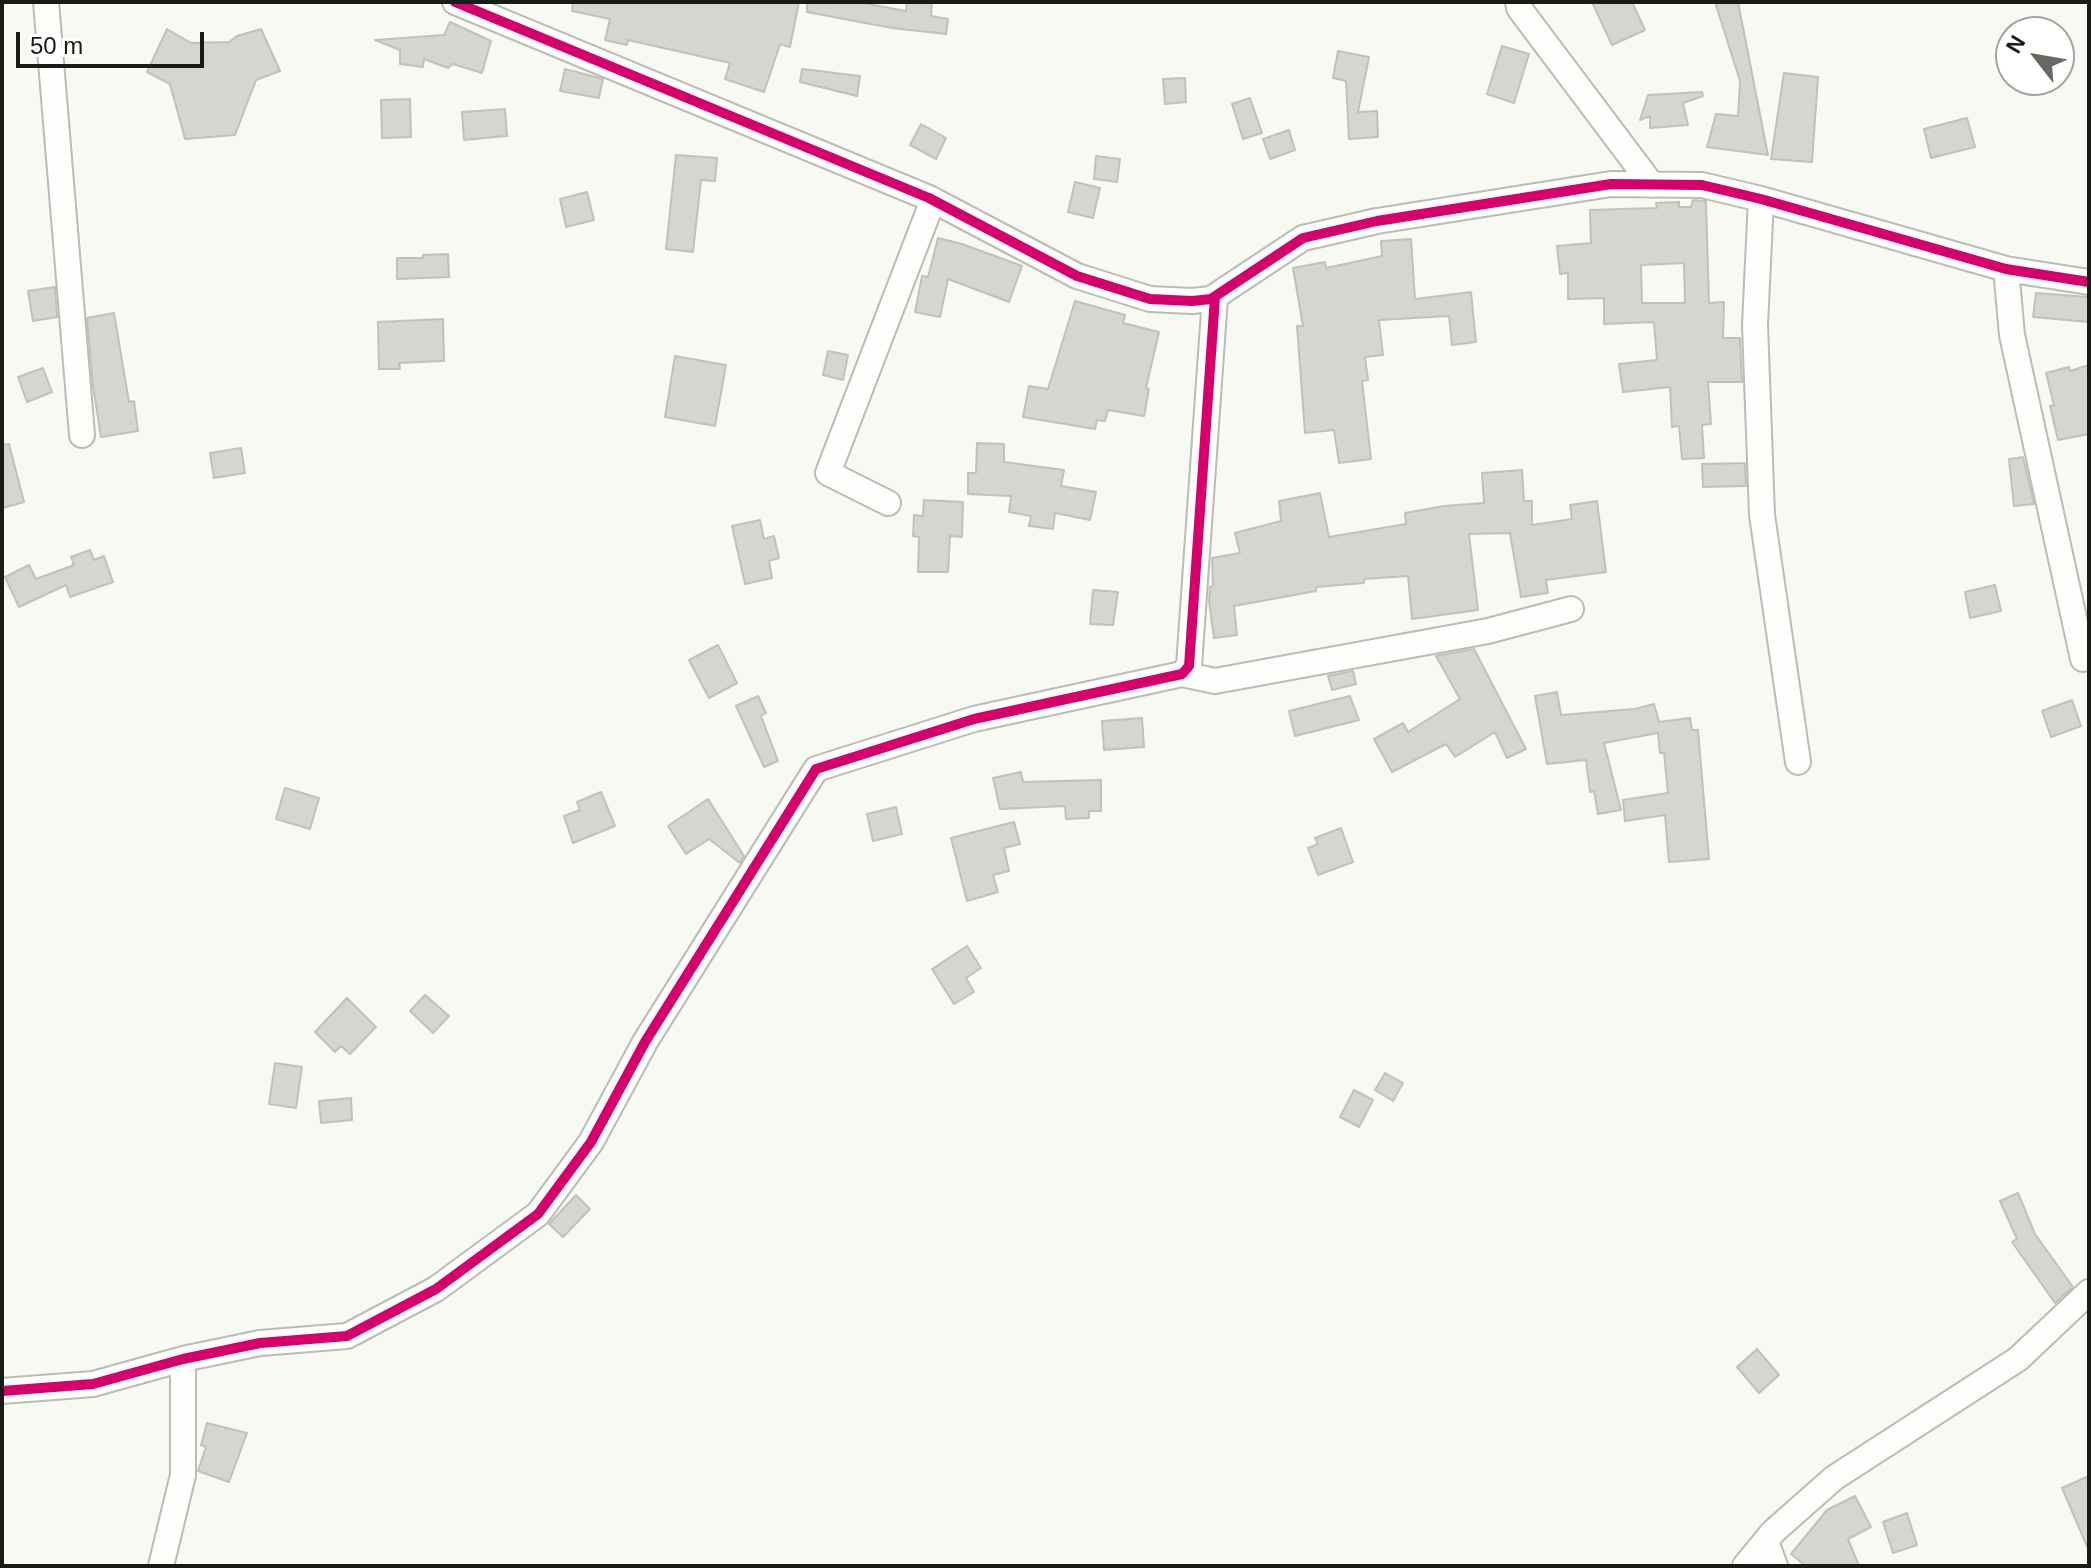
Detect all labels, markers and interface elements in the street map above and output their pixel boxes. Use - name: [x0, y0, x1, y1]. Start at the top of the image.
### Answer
- scale bar: [20, 16, 208, 66]
- north arrow: [1995, 16, 2075, 96]
- text: N: [2001, 31, 2031, 58]
- text: 50 m: [30, 32, 83, 59]

